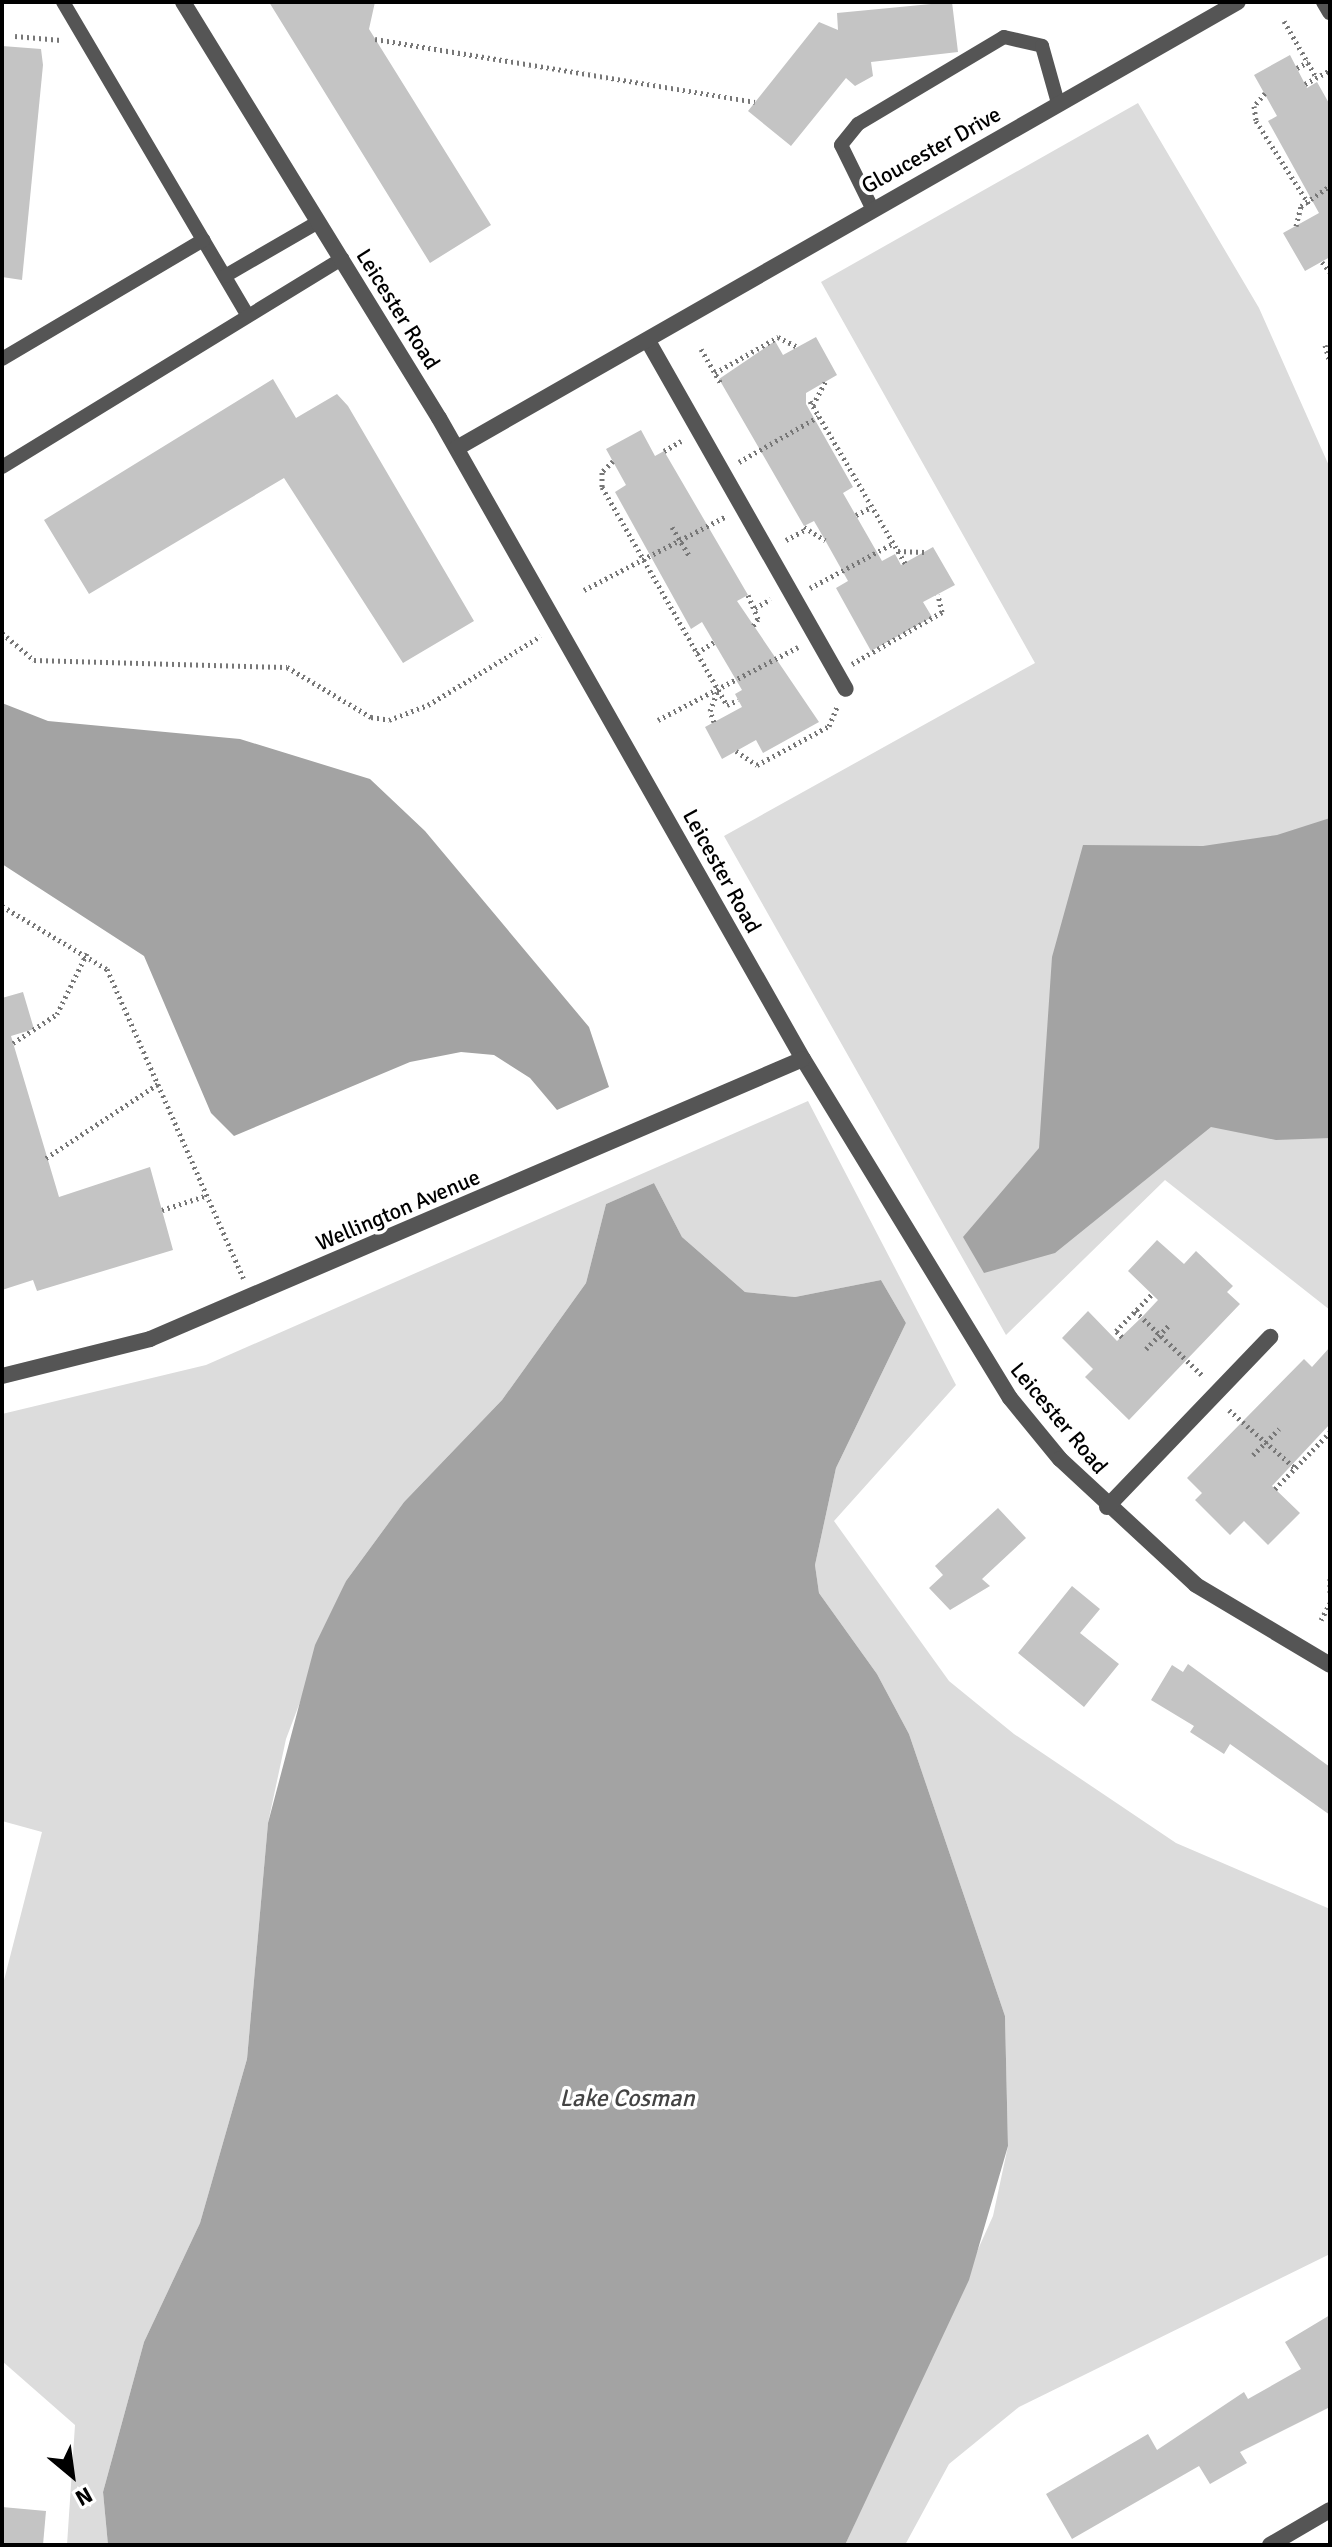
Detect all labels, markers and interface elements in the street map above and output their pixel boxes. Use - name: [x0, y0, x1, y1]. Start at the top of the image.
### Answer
- street label: Gloucester Drive: [857, 101, 1005, 199]
- street label: Leicester Road: [350, 244, 446, 374]
- street label: Leicester Road: [677, 805, 767, 937]
- street label: Wellington Avenue: [312, 1164, 484, 1256]
- street label: Leicester Road: [1005, 1357, 1113, 1479]
- water label: Lake Cosman: [560, 2085, 694, 2113]
- north arrow: [32, 2435, 112, 2515]
- text: N: [71, 2481, 97, 2512]

